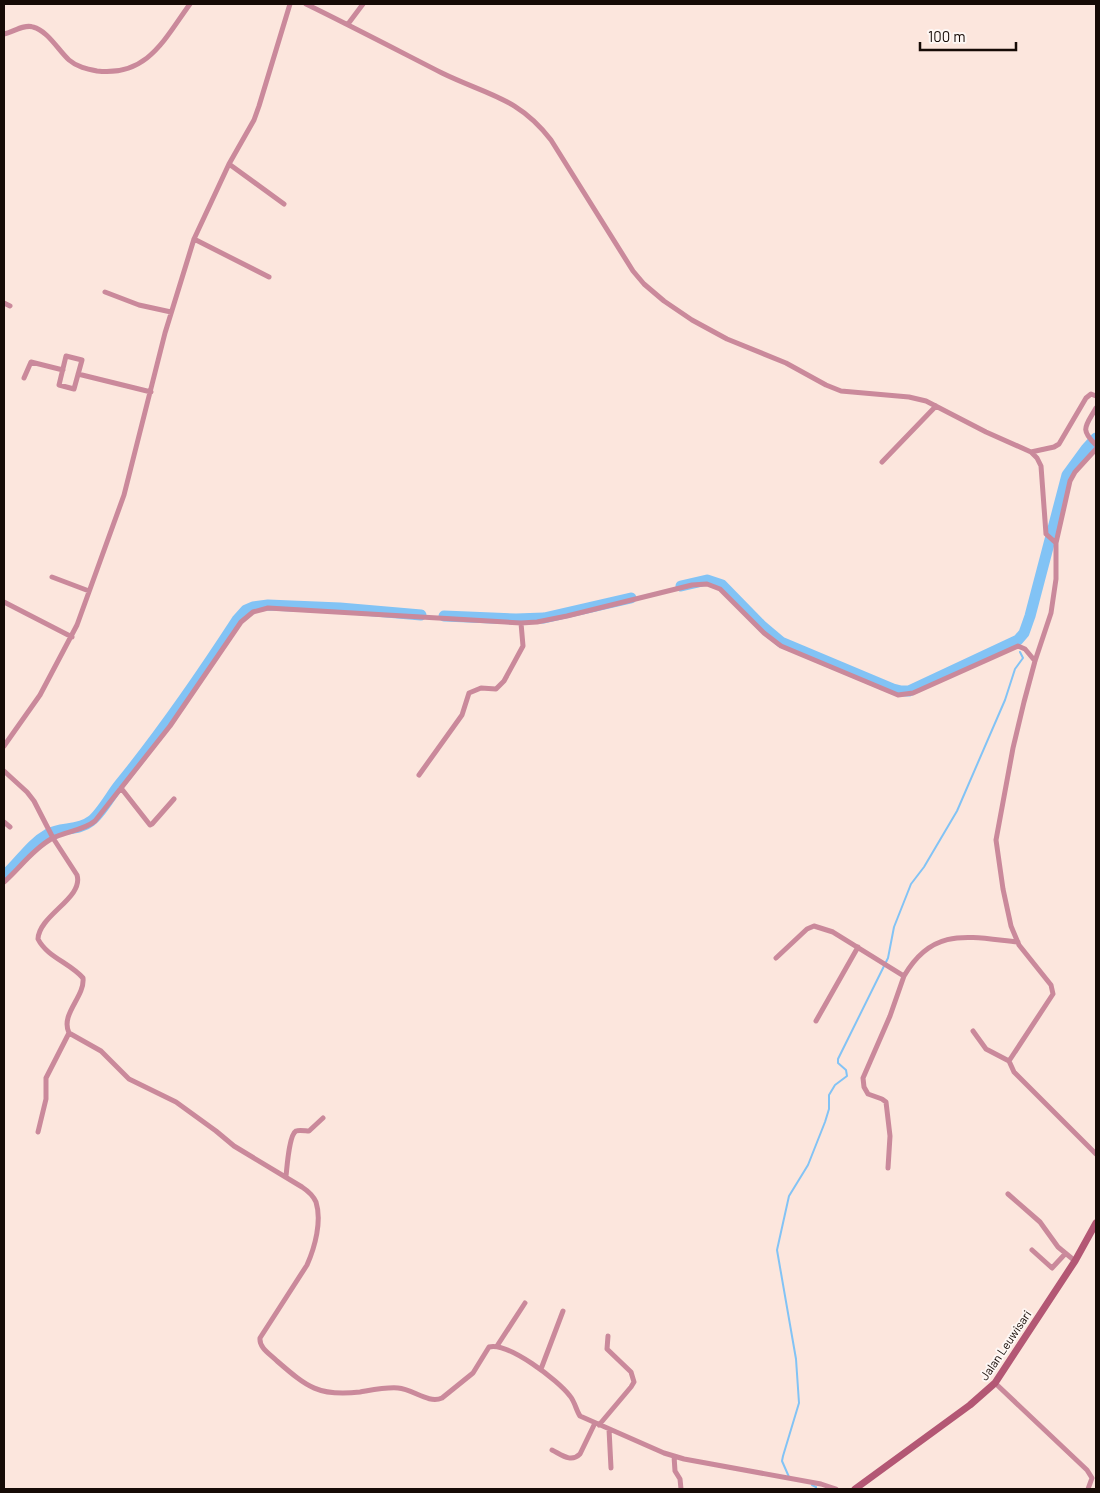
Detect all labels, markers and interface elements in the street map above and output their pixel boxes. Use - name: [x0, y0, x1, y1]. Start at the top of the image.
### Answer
- scale bar: [920, 20, 1016, 52]
- text: 100 m: [928, 27, 966, 45]
- street label: Jalan Leuwisari: [976, 1307, 1034, 1383]

